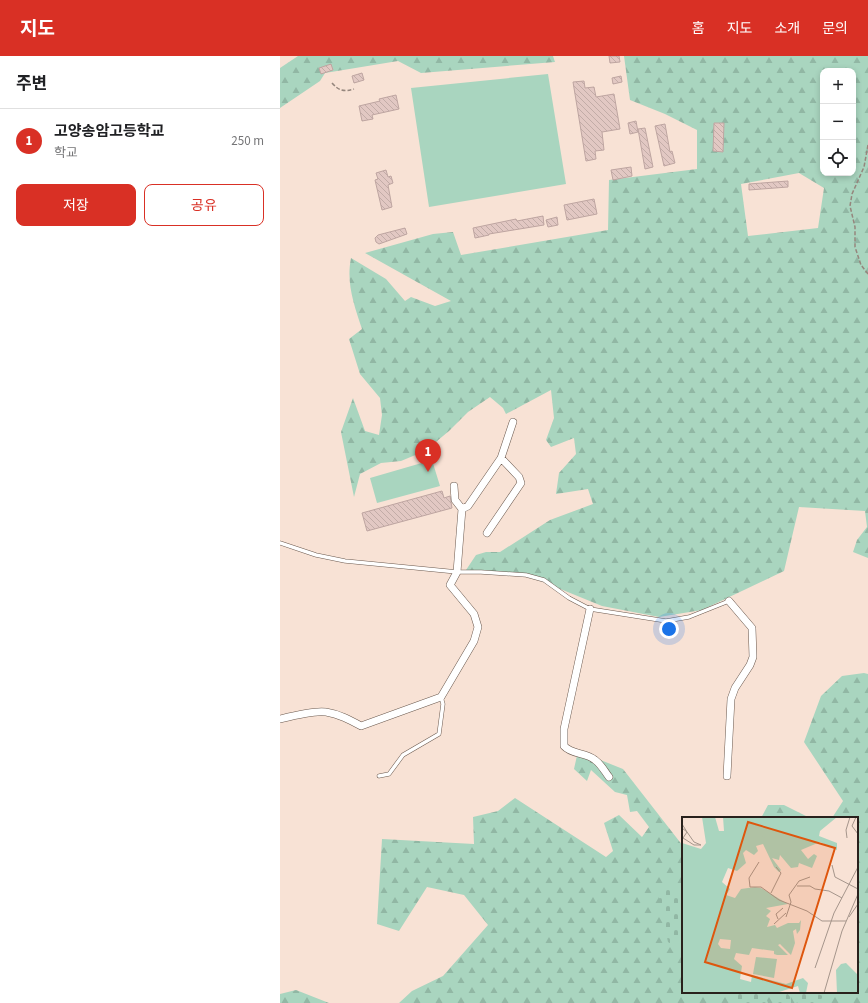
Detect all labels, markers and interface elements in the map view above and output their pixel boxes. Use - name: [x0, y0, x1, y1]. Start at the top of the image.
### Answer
- text: 지도: [20, 16, 55, 43]
- text: 홈: [692, 19, 705, 39]
- text: 지도: [727, 19, 752, 39]
- text: 소개: [774, 19, 800, 39]
- text: 문의: [822, 19, 848, 39]
- map controls: [820, 68, 856, 176]
- button: +: [820, 68, 856, 104]
- text: 주변: [16, 72, 47, 96]
- button: −: [820, 104, 856, 140]
- text: 고양송암고등학교: [54, 121, 164, 142]
- text: 1: [26, 132, 32, 150]
- text: 250 m: [231, 132, 264, 150]
- button: locate: [820, 140, 856, 176]
- text: 학교: [54, 144, 78, 162]
- button: 저장: [16, 184, 136, 226]
- button: 공유: [144, 184, 264, 226]
- pin: 1: [415, 439, 441, 472]
- your location: [659, 619, 679, 639]
- inset map: [682, 817, 858, 993]

